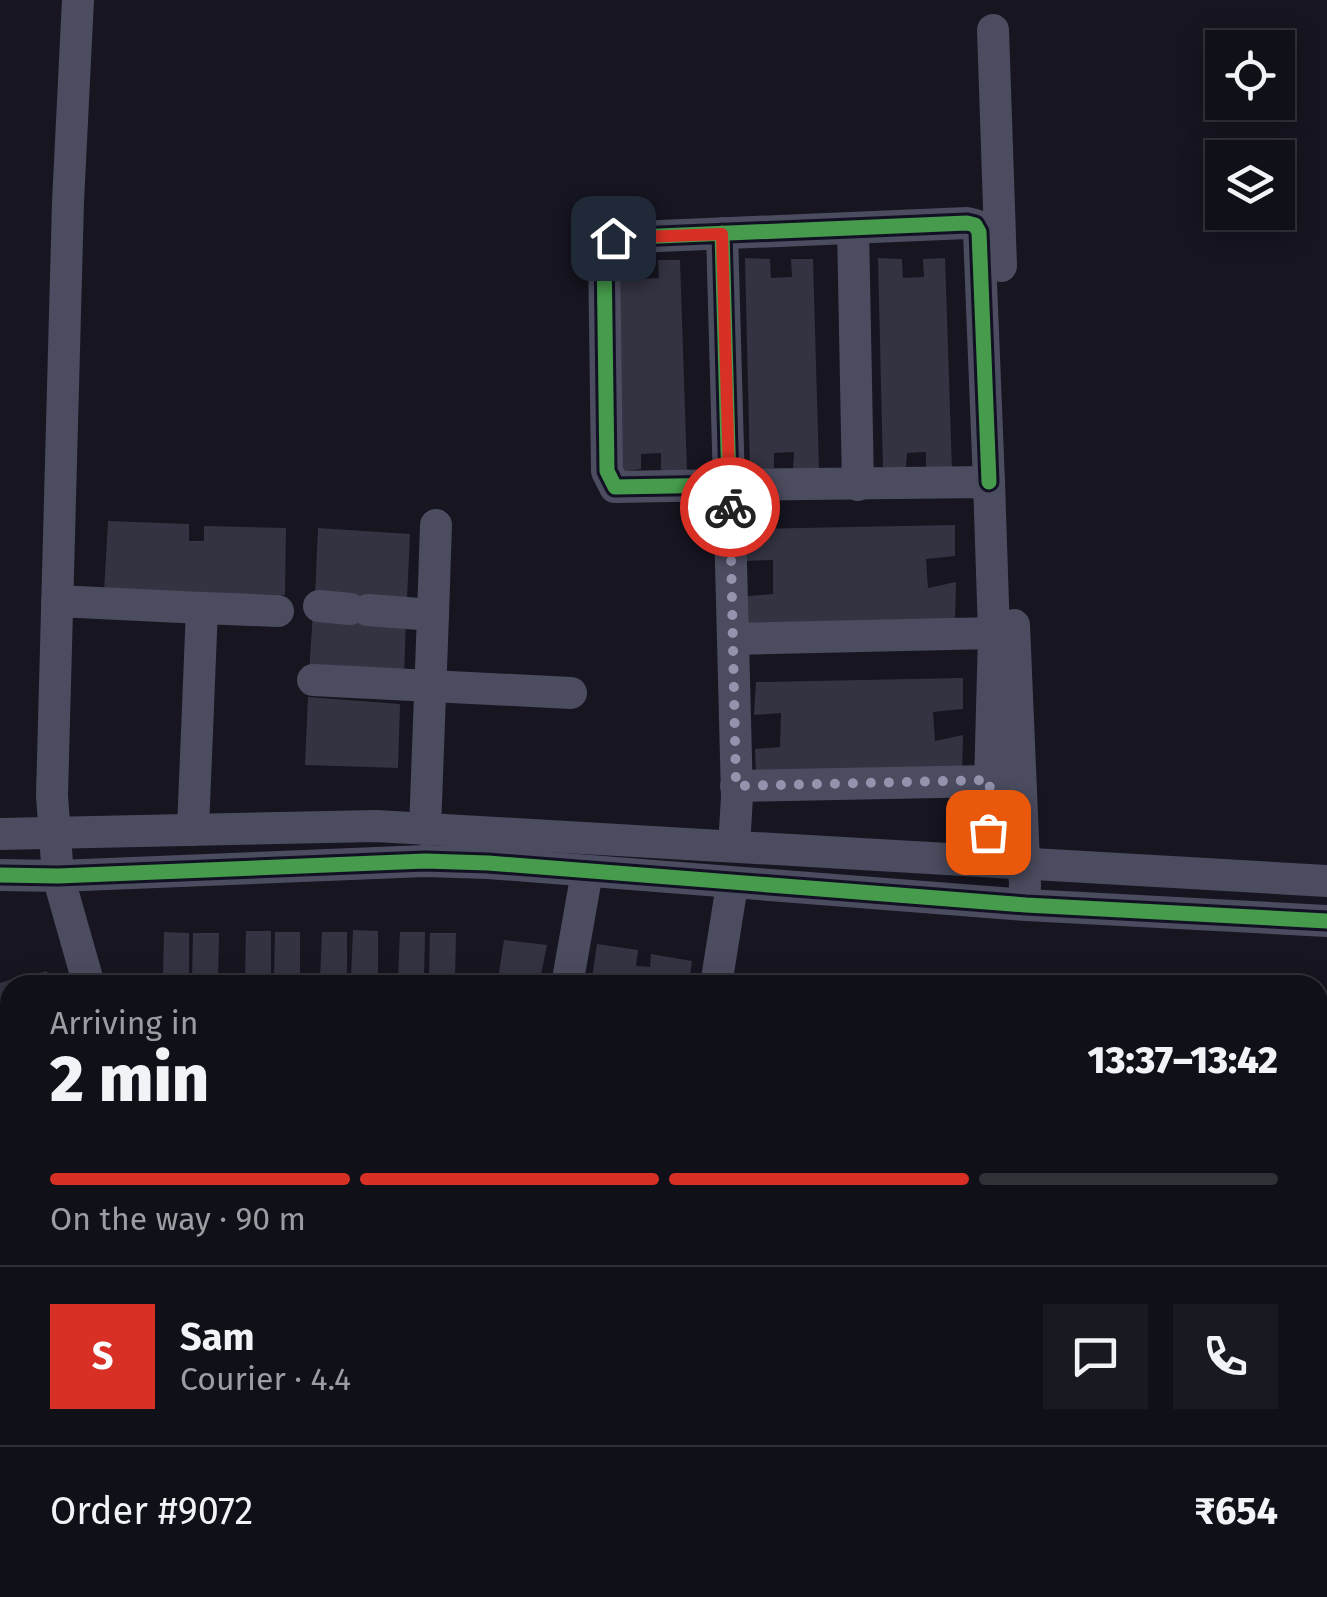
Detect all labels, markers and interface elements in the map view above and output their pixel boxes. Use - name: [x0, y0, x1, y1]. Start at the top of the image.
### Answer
- map controls: [1205, 30, 1295, 230]
- button: locate: [1205, 30, 1295, 120]
- button: layers: [1205, 140, 1295, 230]
- pin: [571, 196, 656, 281]
- icon: home: [586, 211, 641, 266]
- courier: [680, 457, 780, 557]
- icon: bike: [703, 480, 758, 535]
- pin: [946, 790, 1031, 875]
- icon: bag: [961, 805, 1016, 860]
- text: Arriving in: [50, 1004, 198, 1042]
- text: 13:37–13:42: [1087, 1037, 1278, 1083]
- text: 2 min: [50, 1040, 209, 1118]
- text: On the way · 90 m: [50, 1200, 306, 1238]
- button: chat: [1043, 1304, 1148, 1409]
- button: phone: [1173, 1304, 1278, 1409]
- text: Sam: [180, 1314, 255, 1360]
- text: S: [92, 1333, 113, 1379]
- text: Courier · 4.4: [180, 1360, 351, 1398]
- text: Order #9072: [50, 1488, 253, 1534]
- text: ₹654: [1194, 1488, 1278, 1534]

